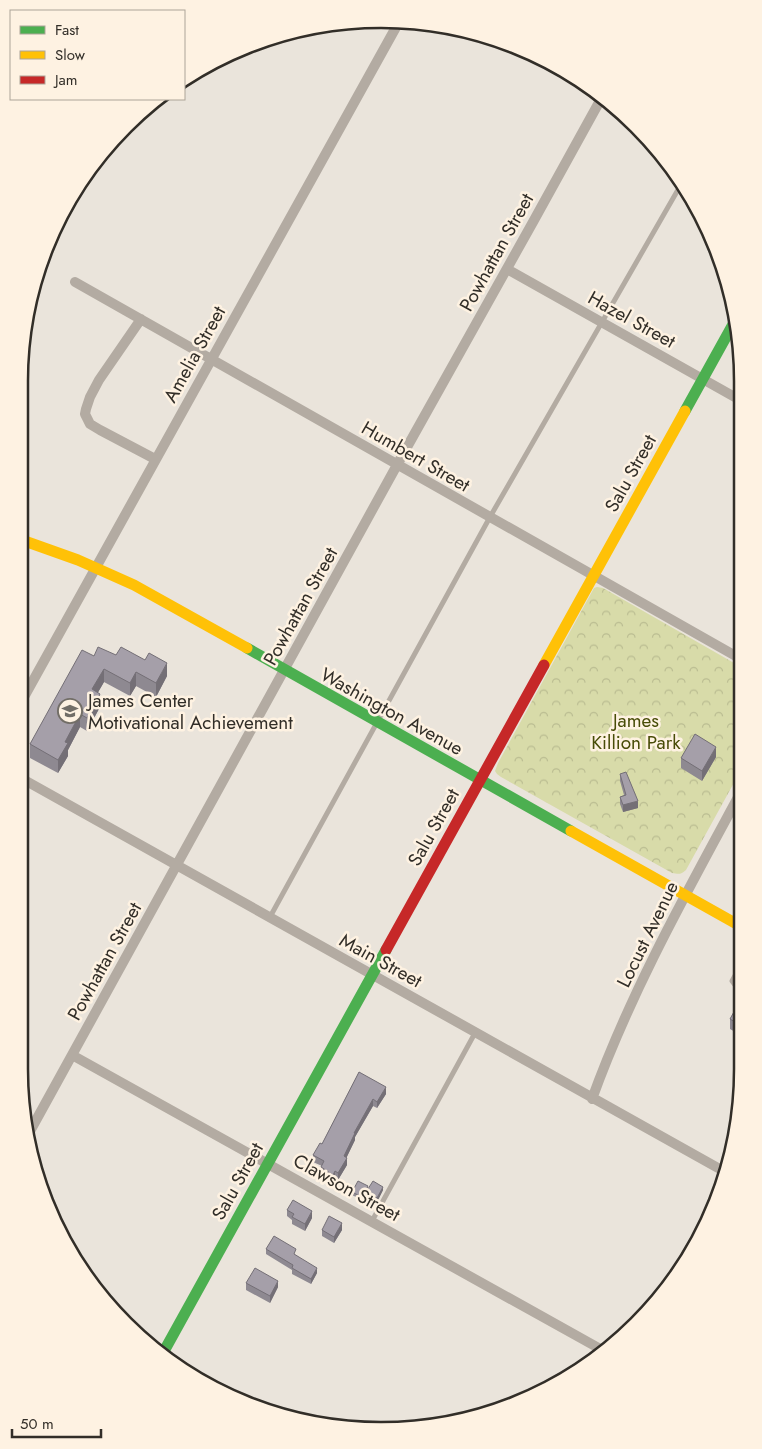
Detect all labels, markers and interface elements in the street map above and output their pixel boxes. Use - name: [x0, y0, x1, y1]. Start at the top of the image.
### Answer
- legend: [10, 10, 185, 100]
- text: Fast: [55, 19, 79, 41]
- text: Slow: [55, 44, 86, 66]
- text: Jam: [53, 69, 78, 91]
- street label: Powhattan Street: [453, 188, 540, 316]
- street label: Hazel Street: [583, 284, 681, 355]
- street label: Amelia Street: [157, 301, 232, 407]
- street label: Humbert Street: [357, 414, 475, 499]
- street label: Salu Street: [598, 429, 663, 517]
- street label: Powhattan Street: [257, 542, 344, 670]
- street label: Washington Avenue: [316, 661, 468, 762]
- place label: James Center Motivational Achievement: [85, 687, 293, 736]
- school or university icon: James Center Motivational Achievement: [57, 698, 83, 724]
- park label: James Killion Park: [591, 707, 681, 756]
- street label: Salu Street: [401, 783, 466, 871]
- street label: Locust Avenue: [610, 876, 685, 992]
- street label: Powhattan Street: [61, 897, 148, 1025]
- street label: Main Street: [335, 927, 427, 994]
- street label: Salu Street: [205, 1137, 270, 1225]
- street label: Clawson Street: [288, 1147, 405, 1228]
- scale bar: [12, 1406, 101, 1438]
- text: 50 m: [20, 1413, 54, 1435]

